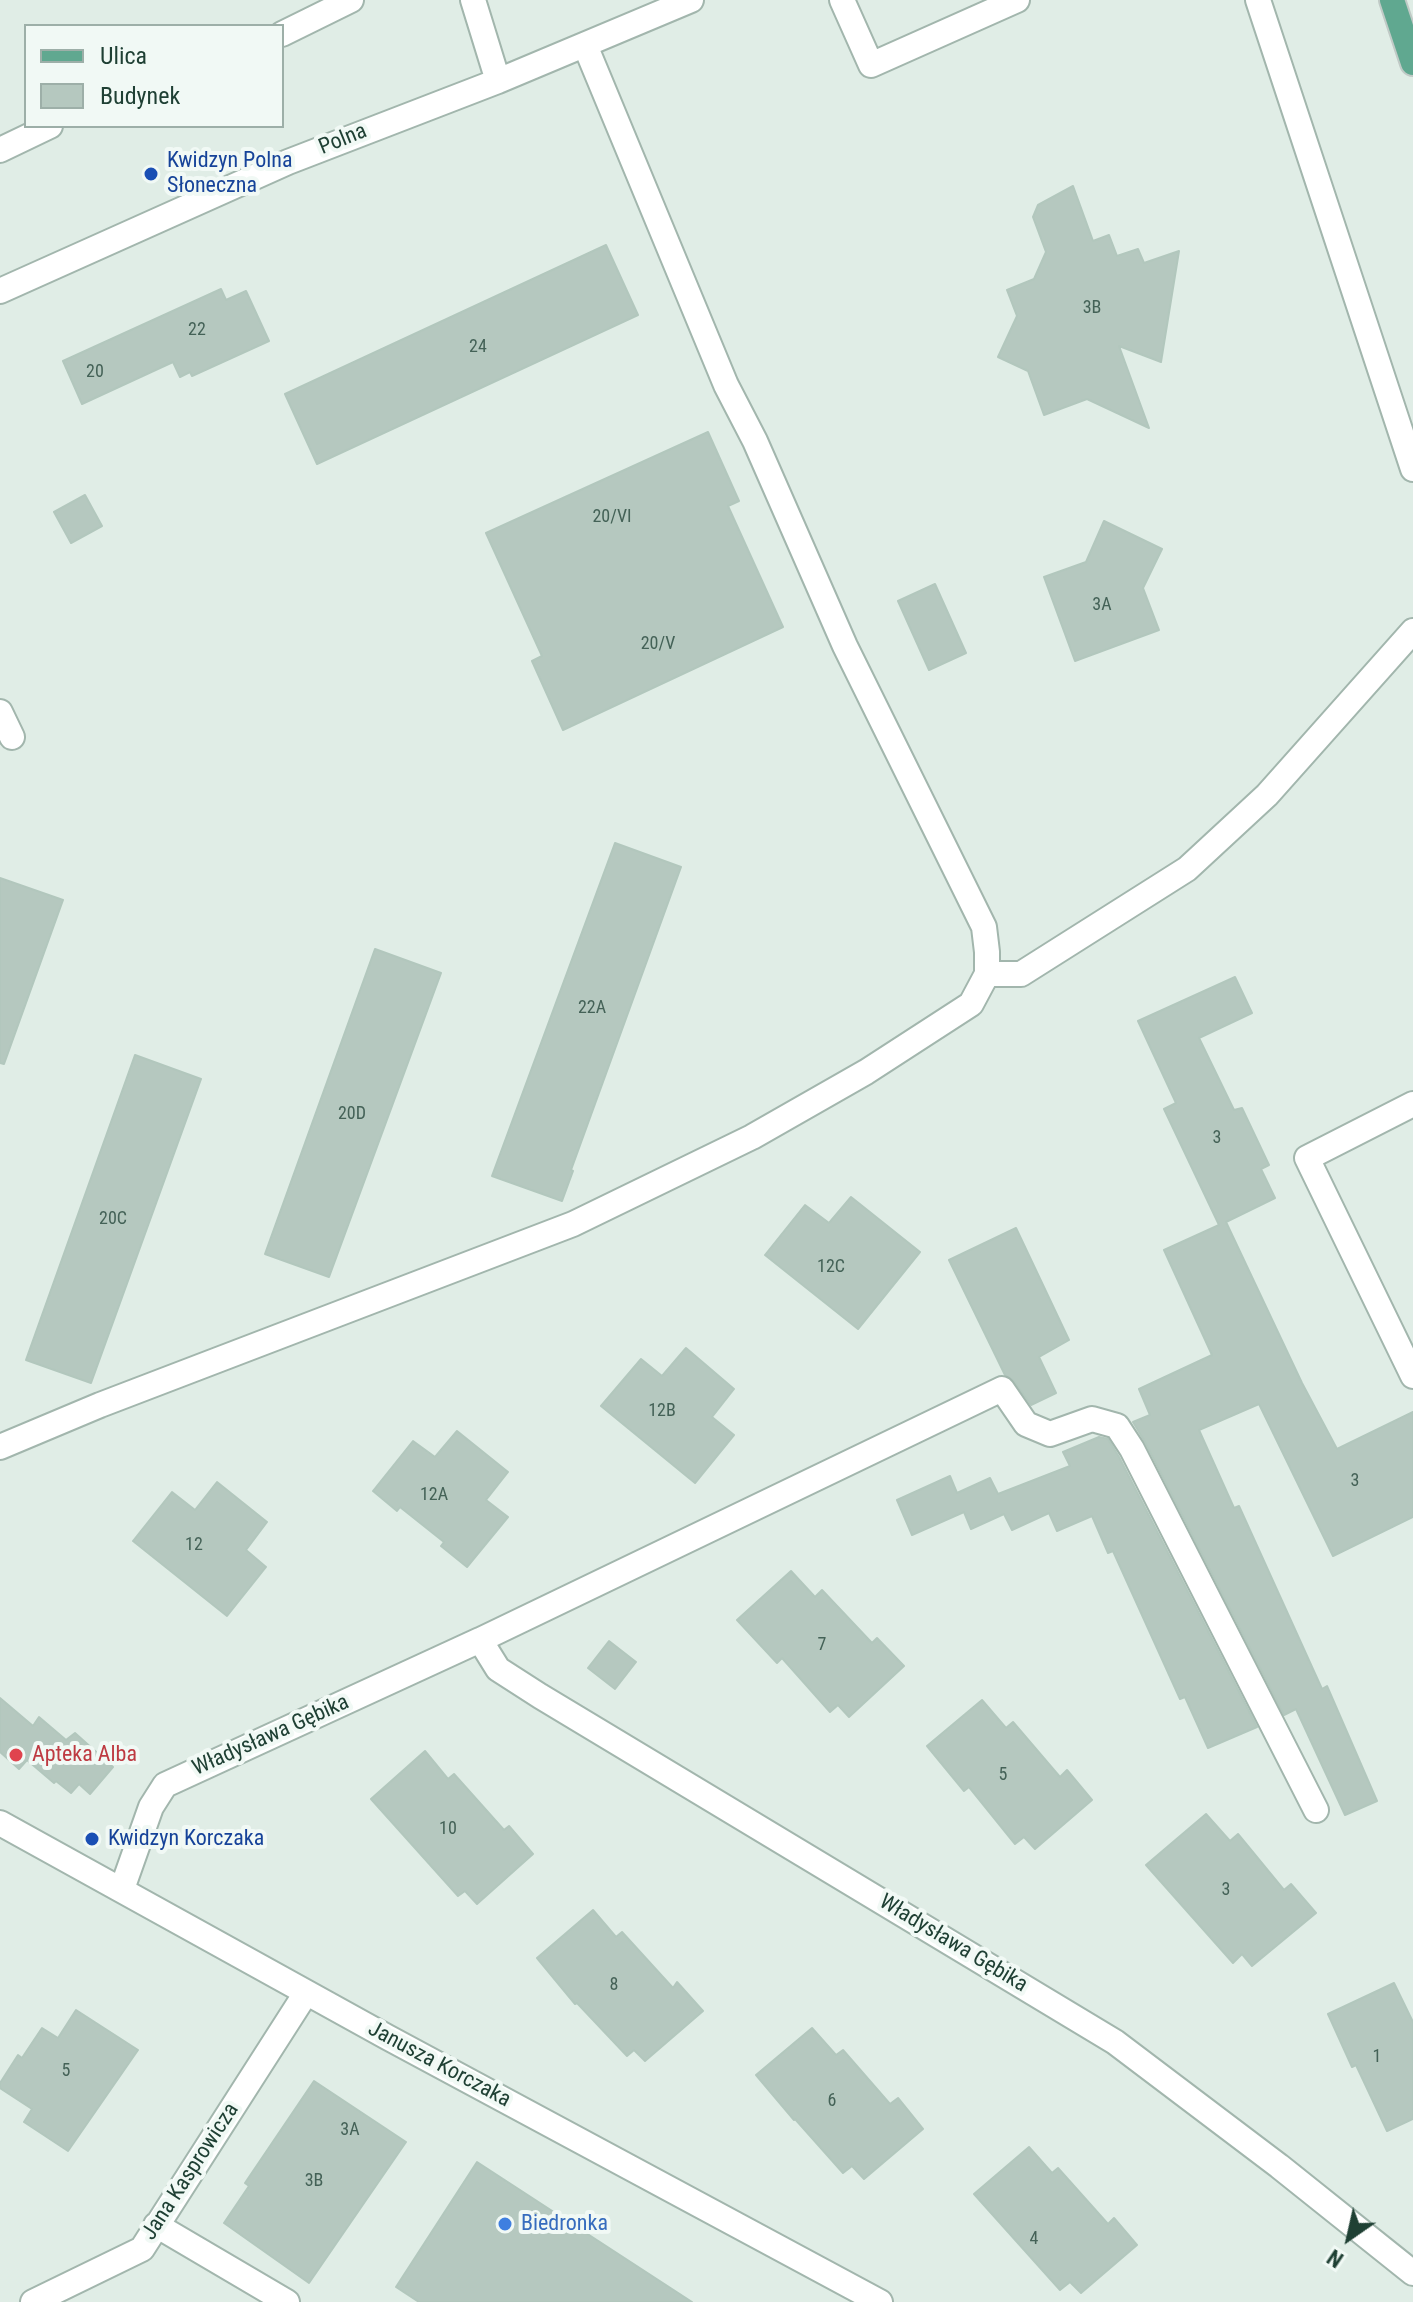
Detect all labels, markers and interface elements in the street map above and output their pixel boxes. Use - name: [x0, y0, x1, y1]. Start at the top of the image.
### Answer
- legend: [24, 24, 284, 128]
- text: Ulica: [100, 42, 147, 70]
- text: Budynek: [100, 82, 180, 110]
- street label: Polna: [315, 119, 371, 161]
- place label: Kwidzyn Polna Słoneczna: [167, 148, 292, 200]
- marker: Kwidzyn Polna Słoneczna: [142, 165, 160, 183]
- house number: 3B: [1083, 297, 1101, 319]
- house number: 22: [188, 319, 206, 341]
- house number: 24: [469, 336, 487, 358]
- house number: 20: [86, 361, 104, 383]
- house number: 20/VI: [592, 506, 632, 528]
- house number: 3A: [1092, 594, 1112, 616]
- house number: 20/V: [641, 633, 675, 655]
- house number: 22A: [578, 997, 606, 1019]
- house number: 20D: [338, 1103, 366, 1125]
- house number: 3: [1213, 1127, 1221, 1149]
- house number: 20C: [99, 1208, 127, 1230]
- house number: 12C: [817, 1256, 845, 1278]
- house number: 12B: [648, 1400, 676, 1422]
- house number: 3: [1351, 1470, 1359, 1492]
- house number: 12A: [420, 1484, 448, 1506]
- house number: 12: [185, 1534, 203, 1556]
- house number: 7: [818, 1634, 826, 1656]
- street label: Władysława Gębika: [189, 1690, 353, 1782]
- place label: Apteka Alba: [32, 1742, 137, 1768]
- marker: Apteka Alba: [7, 1746, 25, 1764]
- house number: 5: [999, 1764, 1007, 1786]
- house number: 10: [439, 1818, 457, 1840]
- place label: Kwidzyn Korczaka: [108, 1826, 264, 1852]
- marker: Kwidzyn Korczaka: [83, 1830, 101, 1848]
- house number: 3: [1222, 1879, 1230, 1901]
- street label: Władysława Gębika: [874, 1889, 1032, 1999]
- house number: 8: [610, 1974, 618, 1996]
- street label: Janusza Korczaka: [363, 2016, 515, 2114]
- house number: 1: [1373, 2046, 1381, 2068]
- house number: 5: [62, 2060, 70, 2082]
- house number: 6: [828, 2090, 836, 2112]
- street label: Jana Kasprowicza: [137, 2099, 245, 2245]
- house number: 3A: [340, 2119, 360, 2141]
- house number: 3B: [305, 2170, 323, 2192]
- north arrow: [1309, 2198, 1389, 2278]
- place label: Biedronka: [521, 2211, 608, 2237]
- marker: Biedronka: [496, 2215, 514, 2233]
- house number: 4: [1030, 2228, 1038, 2250]
- text: N: [1323, 2244, 1348, 2272]

